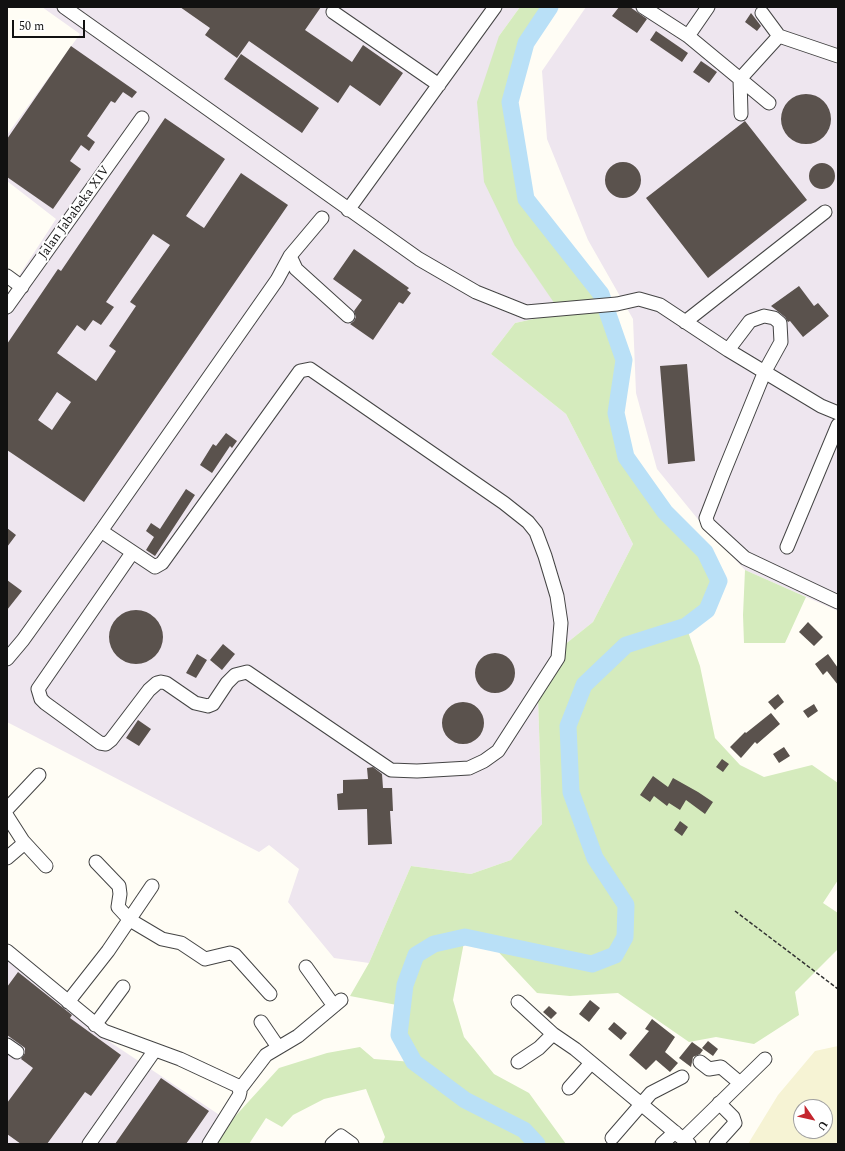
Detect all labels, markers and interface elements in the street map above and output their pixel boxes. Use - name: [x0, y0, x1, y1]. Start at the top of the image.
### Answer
- scale bar: [14, 12, 87, 38]
- text: 50 m: [19, 17, 44, 36]
- street label: Jalan Jababeka XIV: [36, 163, 114, 263]
- north arrow: [793, 1099, 833, 1139]
- text: U: [813, 1117, 832, 1134]

